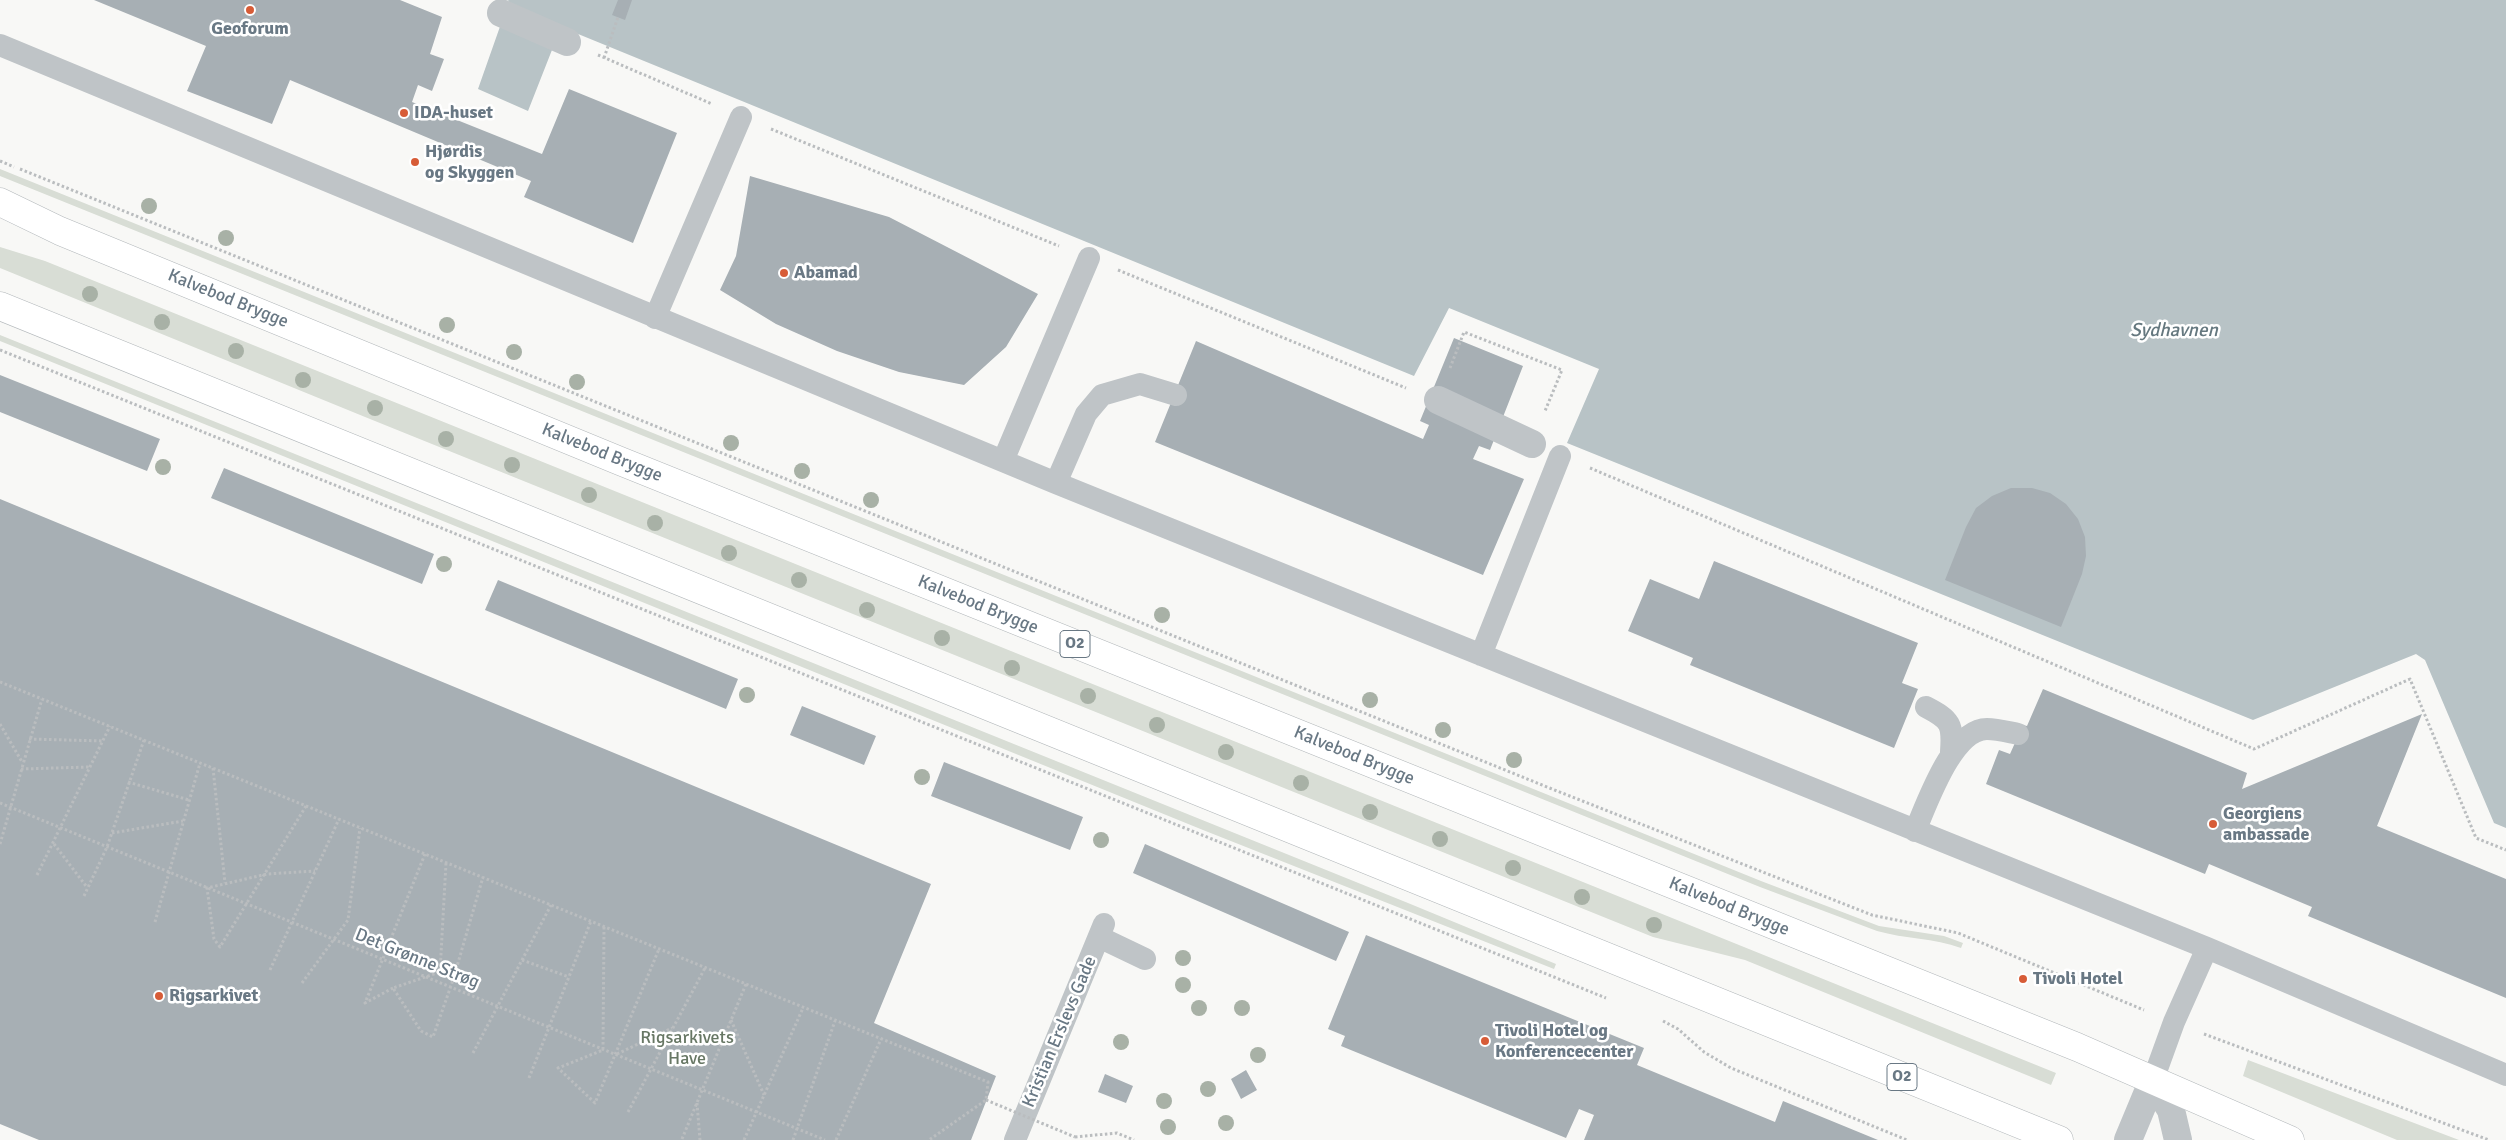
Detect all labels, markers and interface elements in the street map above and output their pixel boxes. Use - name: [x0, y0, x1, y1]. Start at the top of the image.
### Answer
- marker: Geoforum: [244, 4, 256, 16]
- place label: Geoforum: [211, 18, 289, 40]
- place label: IDA-huset: [414, 102, 493, 124]
- marker: IDA-huset: [398, 107, 410, 119]
- place label: Hjørdis og Skyggen: [425, 141, 514, 183]
- marker: Hjørdis og Skyggen: [409, 156, 421, 168]
- place label: Abamad: [794, 262, 858, 284]
- street label: Kalvebod Brygge: [164, 265, 292, 333]
- marker: Abamad: [778, 267, 790, 279]
- water label: Sydhavnen: [2130, 320, 2218, 342]
- street label: Kalvebod Brygge: [538, 419, 666, 487]
- street label: Kalvebod Brygge: [914, 571, 1042, 639]
- road number: O2: [1060, 630, 1090, 658]
- street label: Kalvebod Brygge: [1290, 722, 1418, 790]
- place label: Georgiens ambassade: [2223, 803, 2309, 846]
- marker: Georgiens ambassade: [2207, 818, 2219, 830]
- street label: Kalvebod Brygge: [1665, 873, 1793, 941]
- street label: Det Grønne Strøg: [352, 924, 482, 994]
- street label: Kristian Erslevs Gade: [1018, 953, 1102, 1111]
- place label: Tivoli Hotel: [2033, 968, 2123, 990]
- marker: Tivoli Hotel: [2017, 973, 2029, 985]
- place label: Rigsarkivet: [169, 985, 258, 1007]
- marker: Rigsarkivet: [153, 990, 165, 1002]
- place label: Tivoli Hotel og Konferencecenter: [1495, 1020, 1633, 1062]
- park label: Rigsarkivets Have: [640, 1027, 734, 1070]
- marker: Tivoli Hotel og Konferencecenter: [1479, 1035, 1491, 1047]
- road number: O2: [1887, 1064, 1917, 1090]

